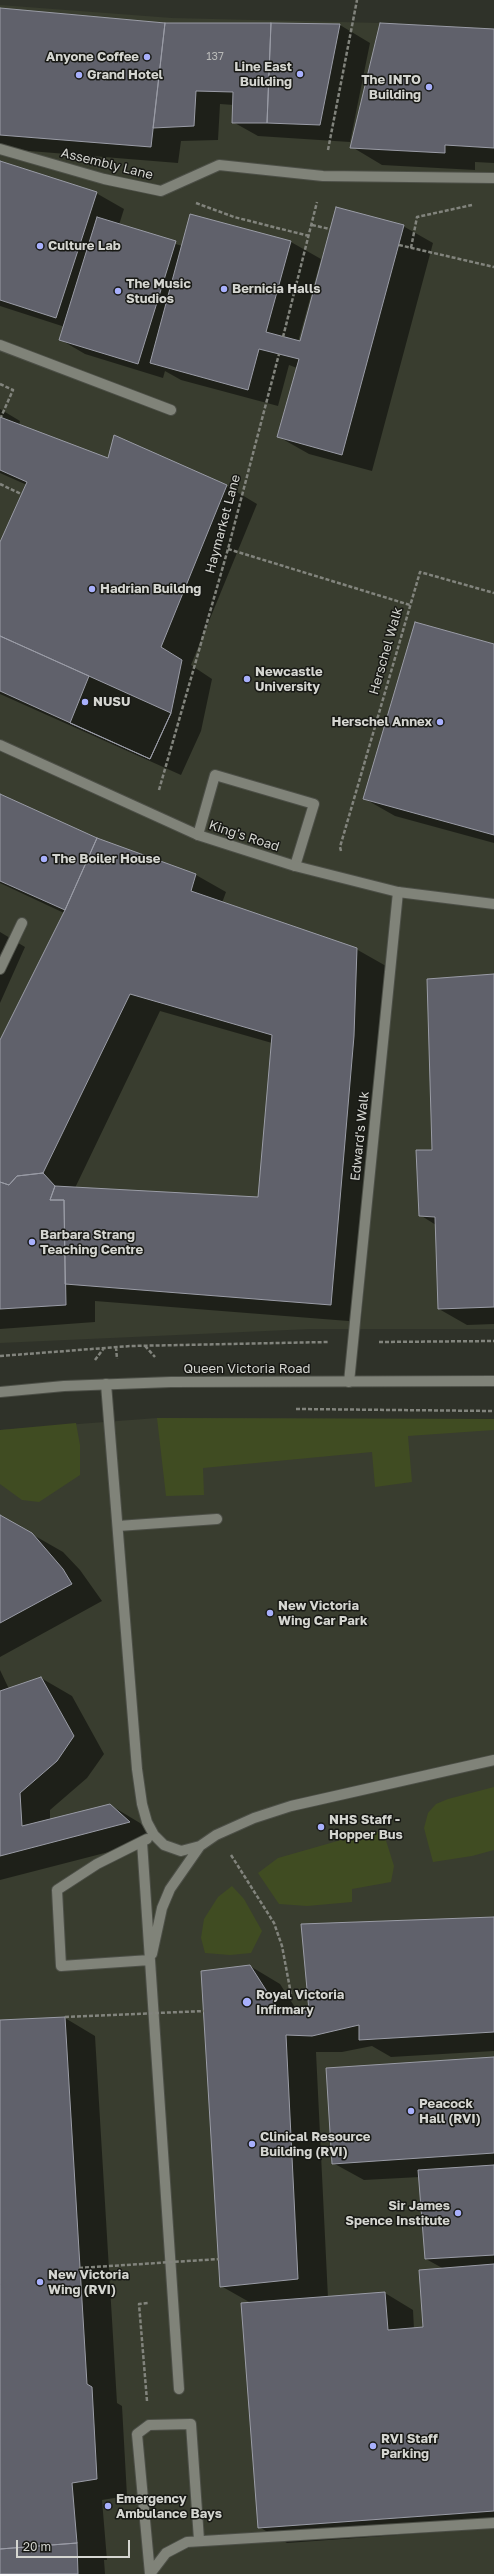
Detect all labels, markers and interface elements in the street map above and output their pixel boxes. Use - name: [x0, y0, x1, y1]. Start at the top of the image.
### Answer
- place label: Anyone Coffee: [46, 49, 139, 65]
- house number: 137: [206, 50, 224, 64]
- marker: Anyone Coffee: [142, 52, 152, 62]
- place label: Line East Building: [234, 59, 292, 90]
- place label: Grand Hotel: [87, 67, 163, 83]
- marker: Line East Building: [295, 69, 305, 79]
- marker: Grand Hotel: [74, 70, 84, 80]
- place label: The INTO Building: [361, 72, 421, 103]
- marker: The INTO Building: [424, 82, 434, 92]
- street label: Assembly Lane: [59, 145, 155, 183]
- place label: Culture Lab: [48, 238, 121, 254]
- marker: Culture Lab: [35, 241, 45, 251]
- place label: The Music Studios: [126, 276, 191, 307]
- place label: Bernicia Halls: [232, 281, 321, 297]
- marker: Bernicia Halls: [219, 284, 229, 294]
- marker: The Music Studios: [113, 286, 123, 296]
- street label: Haymarket Lane: [202, 473, 244, 575]
- place label: Hadrian Buildng: [100, 581, 201, 597]
- marker: Hadrian Buildng: [87, 584, 97, 594]
- street label: Herschel Walk: [366, 605, 406, 697]
- place label: Newcastle University: [255, 664, 323, 695]
- marker: Newcastle University: [242, 674, 252, 684]
- place label: NUSU: [93, 694, 131, 710]
- marker: NUSU: [80, 697, 90, 707]
- place label: Herschel Annex: [332, 714, 432, 730]
- marker: Herschel Annex: [435, 717, 445, 727]
- street label: King's Road: [207, 817, 281, 855]
- place label: The Boiler House: [52, 851, 160, 867]
- marker: The Boiler House: [39, 854, 49, 864]
- street label: Edward's Walk: [348, 1090, 372, 1182]
- place label: Barbara Strang Teaching Centre: [40, 1227, 143, 1258]
- marker: Barbara Strang Teaching Centre: [27, 1237, 37, 1247]
- street label: Queen Victoria Road: [183, 1361, 311, 1377]
- place label: New Victoria Wing Car Park: [278, 1598, 367, 1629]
- marker: New Victoria Wing Car Park: [265, 1608, 275, 1618]
- place label: NHS Staff - Hopper Bus: [329, 1812, 403, 1843]
- marker: NHS Staff - Hopper Bus: [316, 1822, 326, 1832]
- place label: Royal Victoria Infirmary: [256, 1987, 344, 2018]
- marker: Royal Victoria Infirmary: [241, 1996, 253, 2008]
- place label: Peacock Hall (RVI): [419, 2096, 481, 2127]
- marker: Peacock Hall (RVI): [406, 2106, 416, 2116]
- place label: Clinical Resource Building (RVI): [260, 2129, 371, 2160]
- marker: Clinical Resource Building (RVI): [247, 2139, 257, 2149]
- place label: Sir James Spence Institute: [345, 2198, 450, 2229]
- marker: Sir James Spence Institute: [453, 2208, 463, 2218]
- place label: New Victoria Wing (RVI): [48, 2267, 129, 2298]
- marker: New Victoria Wing (RVI): [35, 2277, 45, 2287]
- place label: RVI Staff Parking: [381, 2431, 438, 2462]
- marker: RVI Staff Parking: [368, 2441, 378, 2451]
- place label: Emergency Ambulance Bays: [116, 2491, 222, 2522]
- marker: Emergency Ambulance Bays: [103, 2501, 113, 2511]
- scale bar: [18, 2532, 132, 2558]
- text: 20 m: [23, 2539, 51, 2554]

